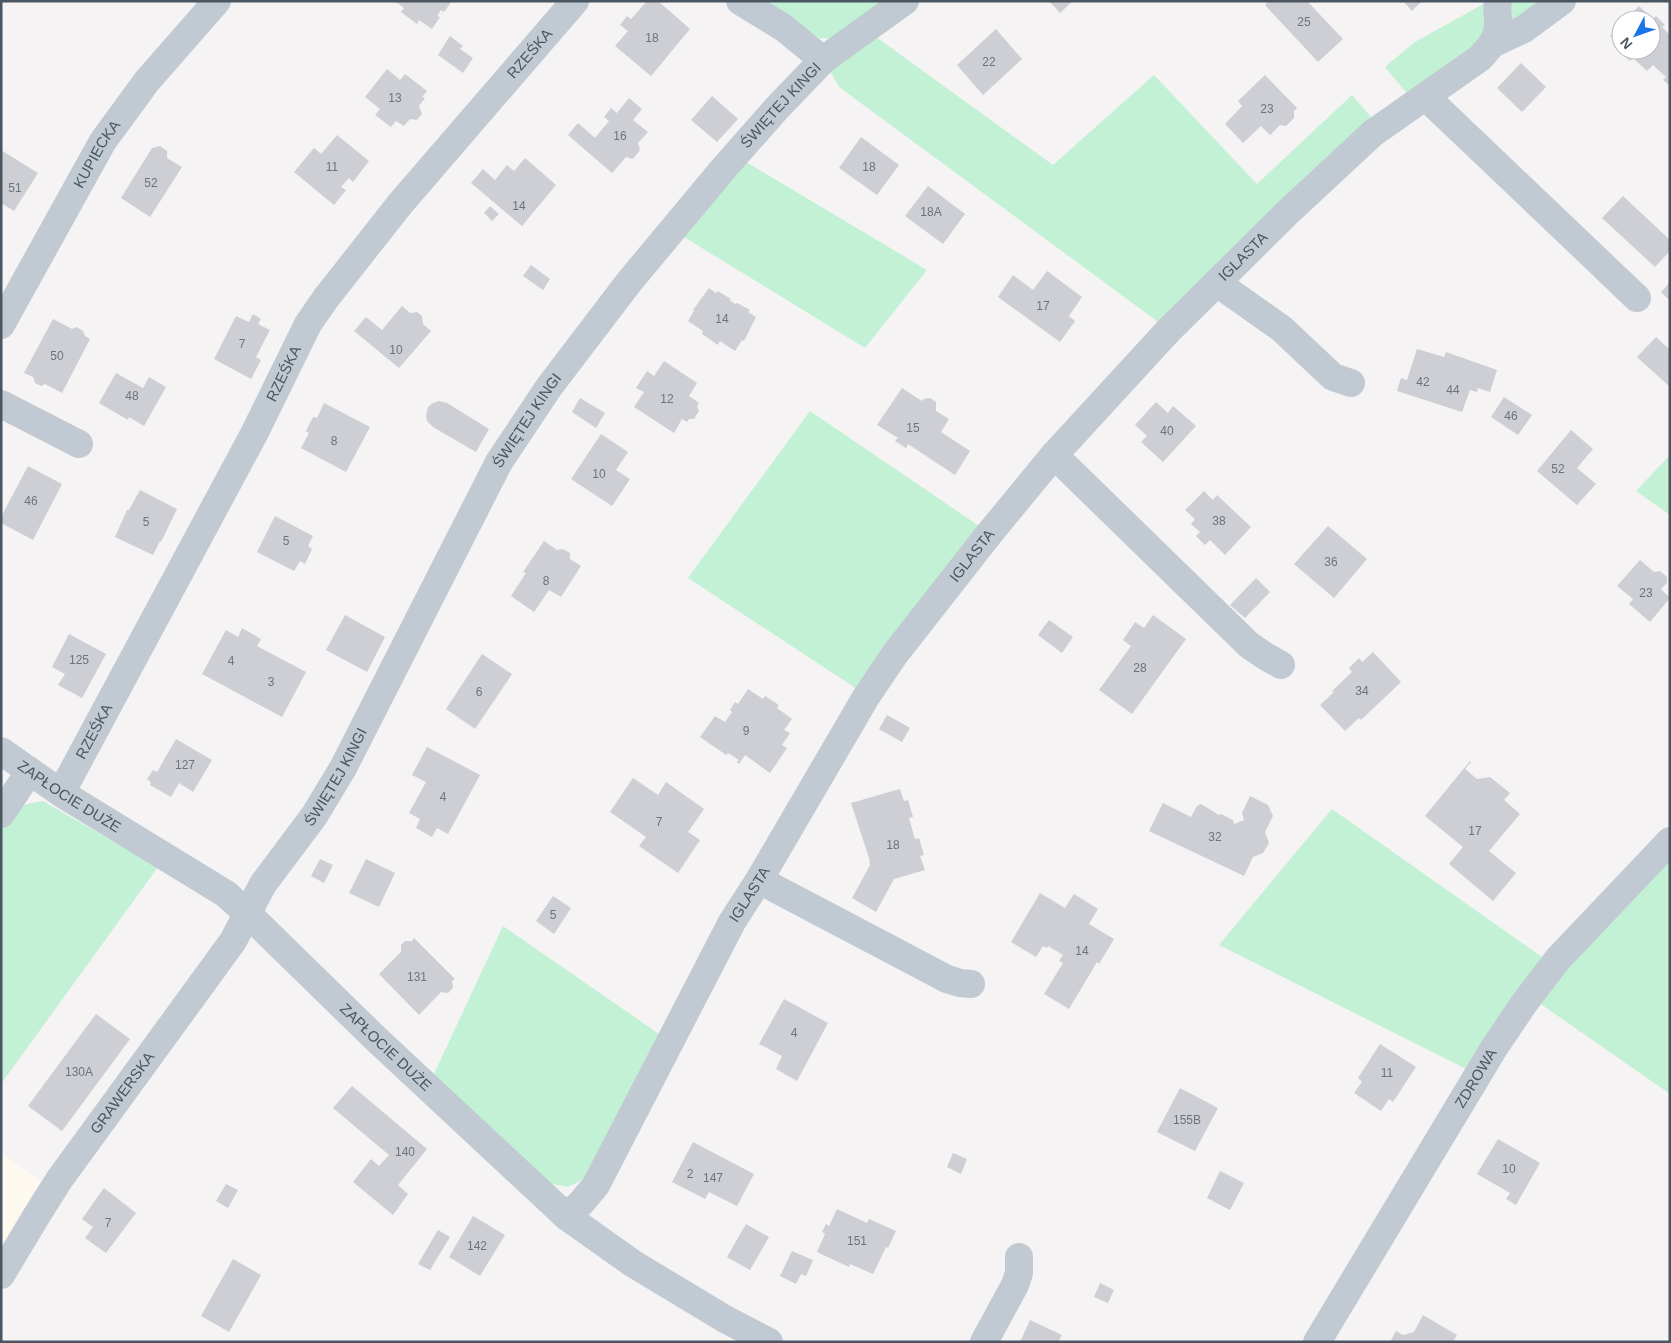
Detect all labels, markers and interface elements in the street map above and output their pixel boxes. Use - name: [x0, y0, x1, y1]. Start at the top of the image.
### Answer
- north arrow: [1611, 10, 1661, 60]
- house number: 25: [1297, 15, 1311, 29]
- street label: RZEŚKA: [503, 25, 555, 82]
- house number: 18: [645, 31, 659, 45]
- text: N: [1617, 34, 1636, 53]
- house number: 22: [982, 55, 996, 69]
- street label: ŚWIĘTEJ KINGI: [737, 59, 824, 151]
- house number: 13: [388, 91, 402, 105]
- house number: 23: [1260, 102, 1274, 116]
- street label: KUPIECKA: [70, 117, 123, 191]
- house number: 16: [613, 129, 627, 143]
- house number: 11: [326, 160, 339, 174]
- house number: 18: [862, 160, 876, 174]
- house number: 52: [144, 176, 158, 190]
- house number: 51: [8, 181, 22, 195]
- house number: 14: [512, 199, 526, 213]
- house number: 18A: [920, 205, 942, 219]
- street label: IGLASTA: [1215, 228, 1271, 284]
- house number: 17: [1036, 299, 1050, 313]
- house number: 14: [715, 312, 729, 326]
- house number: 7: [239, 337, 246, 351]
- street label: RZEŚKA: [262, 343, 304, 404]
- house number: 10: [389, 343, 403, 357]
- house number: 50: [50, 349, 64, 363]
- street label: ŚWIĘTEJ KINGI: [489, 370, 564, 471]
- house number: 42: [1416, 375, 1430, 389]
- house number: 44: [1446, 383, 1460, 397]
- house number: 48: [125, 389, 139, 403]
- house number: 12: [660, 392, 674, 406]
- house number: 46: [1504, 409, 1518, 423]
- house number: 15: [906, 421, 920, 435]
- house number: 40: [1160, 424, 1174, 438]
- house number: 8: [331, 434, 338, 448]
- house number: 52: [1551, 462, 1565, 476]
- house number: 10: [592, 467, 606, 481]
- house number: 46: [24, 494, 38, 508]
- house number: 38: [1212, 514, 1226, 528]
- house number: 5: [143, 515, 150, 529]
- street label: IGLASTA: [946, 526, 997, 585]
- house number: 5: [283, 534, 290, 548]
- house number: 36: [1324, 555, 1338, 569]
- house number: 8: [543, 574, 550, 588]
- house number: 23: [1639, 586, 1653, 600]
- house number: 125: [69, 653, 89, 667]
- house number: 4: [228, 654, 235, 668]
- house number: 28: [1133, 661, 1147, 675]
- house number: 3: [268, 675, 275, 689]
- house number: 34: [1355, 684, 1369, 698]
- house number: 6: [476, 685, 483, 699]
- street label: RZEŚKA: [72, 701, 115, 762]
- house number: 9: [743, 724, 750, 738]
- street label: ŚWIĘTEJ KINGI: [301, 725, 370, 829]
- street label: ZAPŁOCIE DUŻE: [15, 756, 124, 836]
- house number: 127: [175, 758, 195, 772]
- house number: 4: [440, 790, 447, 804]
- house number: 7: [656, 815, 663, 829]
- house number: 17: [1468, 824, 1482, 838]
- house number: 32: [1208, 830, 1222, 844]
- house number: 18: [886, 838, 900, 852]
- street label: IGLASTA: [725, 863, 773, 925]
- house number: 5: [550, 908, 557, 922]
- house number: 14: [1075, 944, 1089, 958]
- house number: 131: [407, 970, 427, 984]
- street label: ZAPŁOCIE DUŻE: [337, 1000, 435, 1094]
- house number: 4: [791, 1026, 798, 1040]
- street label: ZDROWA: [1451, 1045, 1500, 1111]
- street label: GRAWERSKA: [87, 1048, 157, 1137]
- house number: 130A: [65, 1065, 93, 1079]
- house number: 11: [1381, 1066, 1394, 1080]
- house number: 155B: [1173, 1113, 1201, 1127]
- house number: 140: [395, 1145, 415, 1159]
- house number: 10: [1502, 1162, 1516, 1176]
- house number: 2: [687, 1167, 694, 1181]
- house number: 147: [703, 1171, 723, 1185]
- house number: 7: [105, 1216, 112, 1230]
- house number: 151: [847, 1234, 867, 1248]
- house number: 142: [467, 1239, 487, 1253]

